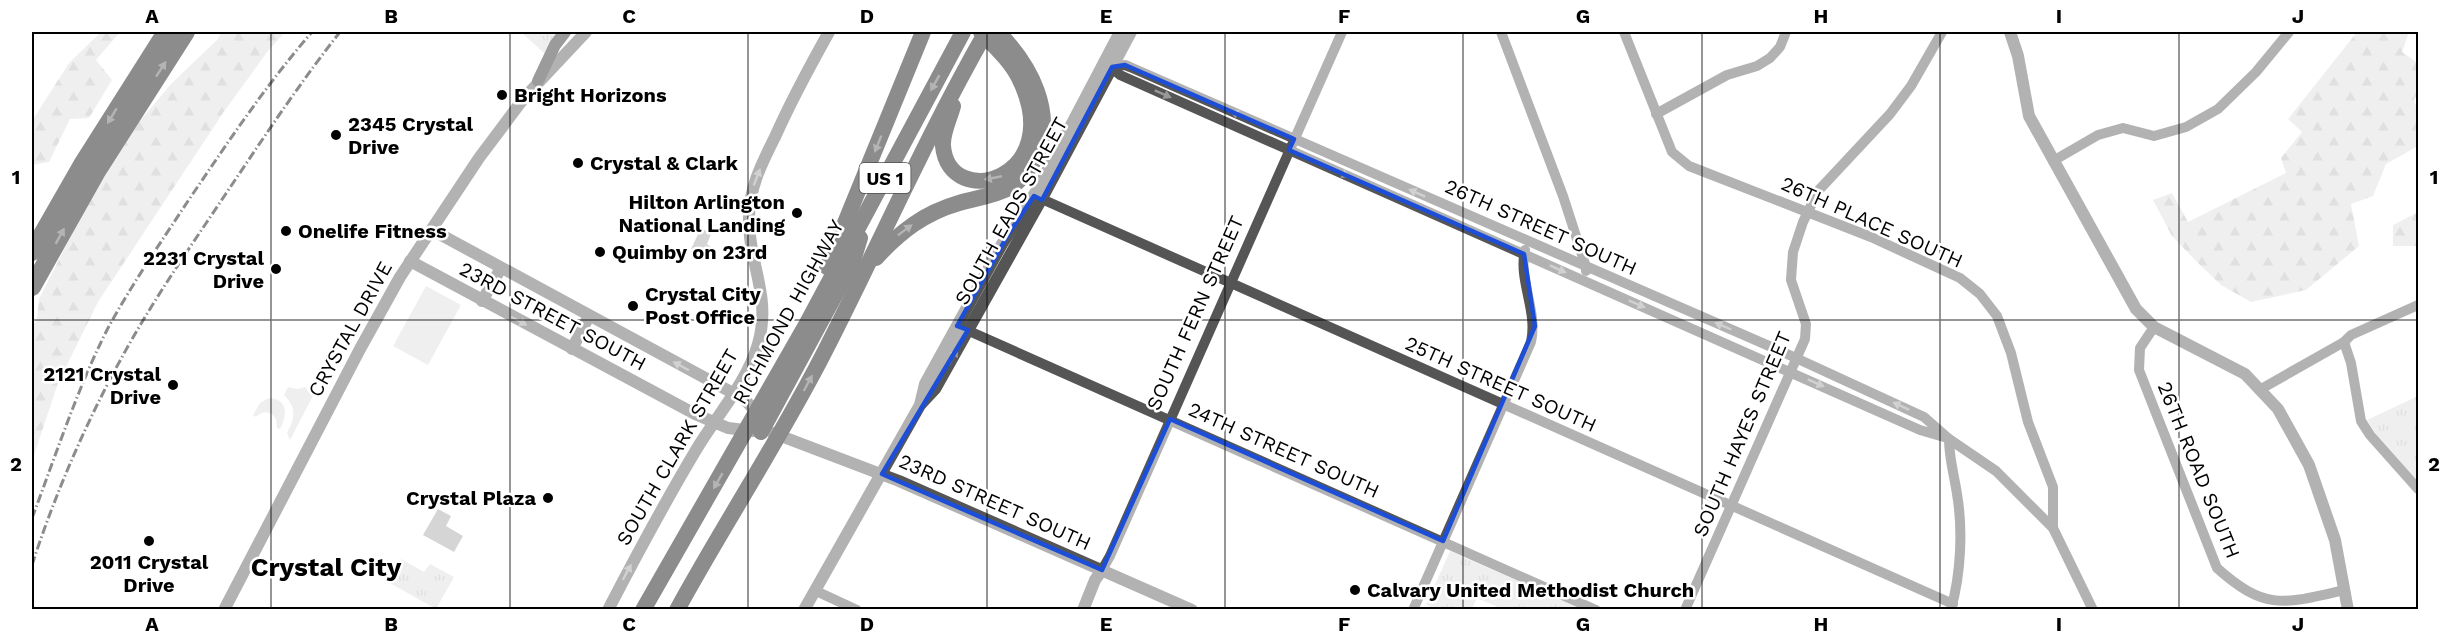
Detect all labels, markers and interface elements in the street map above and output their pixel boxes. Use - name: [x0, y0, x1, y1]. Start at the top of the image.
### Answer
- text: A: [145, 4, 159, 28]
- text: B: [384, 4, 398, 28]
- text: C: [622, 4, 636, 28]
- text: D: [860, 4, 874, 28]
- text: E: [1100, 4, 1112, 28]
- text: F: [1338, 4, 1350, 28]
- text: G: [1576, 4, 1590, 28]
- text: H: [1814, 4, 1828, 28]
- text: I: [2056, 4, 2062, 28]
- text: J: [2292, 4, 2304, 28]
- one-way arrow: [155, 61, 166, 77]
- one-way arrow: [930, 74, 940, 91]
- place label: Bright Horizons: [514, 83, 667, 107]
- marker: Bright Horizons: [495, 88, 509, 102]
- one-way arrow: [1154, 90, 1171, 99]
- one-way arrow: [106, 108, 117, 124]
- one-way arrow: [1229, 110, 1247, 120]
- place label: 2345 Crystal Drive: [348, 112, 474, 159]
- street label: SOUTH EADS STREET: [949, 113, 1073, 309]
- marker: 2345 Crystal Drive: [329, 128, 343, 142]
- one-way arrow: [873, 135, 882, 153]
- place label: Crystal & Clark: [590, 151, 739, 175]
- marker: Crystal & Clark: [571, 156, 585, 170]
- road number: US 1: [860, 163, 910, 193]
- text: 1: [12, 165, 20, 189]
- text: 1: [2430, 165, 2438, 189]
- one-way arrow: [753, 168, 762, 186]
- one-way arrow: [1332, 169, 1350, 179]
- street label: 26TH PLACE SOUTH: [1777, 171, 1967, 273]
- one-way arrow: [983, 174, 1002, 183]
- street label: 26TH STREET SOUTH: [1441, 174, 1641, 280]
- one-way arrow: [1408, 188, 1426, 198]
- place label: Hilton Arlington National Landing: [619, 190, 786, 237]
- marker: Hilton Arlington National Landing: [790, 206, 804, 220]
- street label: SOUTH FERN STREET: [1141, 212, 1249, 414]
- street label: RICHMOND HIGHWAY: [727, 215, 849, 408]
- place label: Onelife Fitness: [298, 219, 447, 243]
- marker: Onelife Fitness: [279, 224, 293, 238]
- one-way arrow: [897, 225, 912, 237]
- one-way arrow: [55, 227, 65, 244]
- place label: Quimby on 23rd: [612, 240, 767, 264]
- marker: Quimby on 23rd: [593, 245, 607, 259]
- place label: 2231 Crystal Drive: [143, 246, 264, 293]
- street label: CRYSTAL DRIVE: [303, 257, 397, 401]
- street label: 23RD STREET SOUTH: [456, 257, 650, 375]
- marker: 2231 Crystal Drive: [269, 262, 283, 276]
- one-way arrow: [1549, 264, 1567, 274]
- place label: Crystal City Post Office: [645, 282, 762, 329]
- marker: Crystal City Post Office: [626, 299, 640, 313]
- one-way arrow: [1629, 299, 1647, 309]
- one-way arrow: [510, 316, 527, 326]
- one-way arrow: [1715, 322, 1732, 331]
- street label: SOUTH HAYES STREET: [1688, 328, 1796, 540]
- street label: 25TH STREET SOUTH: [1402, 331, 1600, 437]
- street label: SOUTH CLARK STREET: [611, 345, 743, 549]
- one-way arrow: [948, 349, 958, 366]
- one-way arrow: [672, 361, 689, 371]
- place label: 2121 Crystal Drive: [43, 362, 161, 409]
- one-way arrow: [803, 374, 813, 391]
- marker: 2121 Crystal Drive: [166, 378, 180, 392]
- one-way arrow: [1807, 378, 1825, 388]
- street label: 26TH ROAD SOUTH: [2153, 378, 2245, 562]
- street label: 24TH STREET SOUTH: [1185, 397, 1383, 503]
- one-way arrow: [1893, 402, 1910, 411]
- street label: 23RD STREET SOUTH: [895, 449, 1095, 555]
- text: 2: [10, 452, 22, 476]
- text: 2: [2428, 452, 2440, 476]
- one-way arrow: [713, 473, 723, 490]
- place label: Crystal Plaza: [406, 486, 536, 510]
- marker: Crystal Plaza: [541, 491, 555, 505]
- marker: 2011 Crystal Drive: [142, 534, 156, 548]
- place label: 2011 Crystal Drive: [90, 550, 209, 597]
- district label: Crystal City: [251, 552, 402, 582]
- one-way arrow: [622, 564, 632, 581]
- place label: Calvary United Methodist Church: [1367, 578, 1694, 602]
- marker: Calvary United Methodist Church: [1348, 583, 1362, 597]
- text: A: [145, 612, 159, 636]
- text: B: [384, 612, 398, 636]
- text: C: [622, 612, 636, 636]
- text: D: [860, 612, 874, 636]
- text: E: [1100, 612, 1112, 636]
- text: F: [1338, 612, 1350, 636]
- text: G: [1576, 612, 1590, 636]
- text: H: [1814, 612, 1828, 636]
- text: I: [2056, 612, 2062, 636]
- text: J: [2292, 612, 2304, 636]

